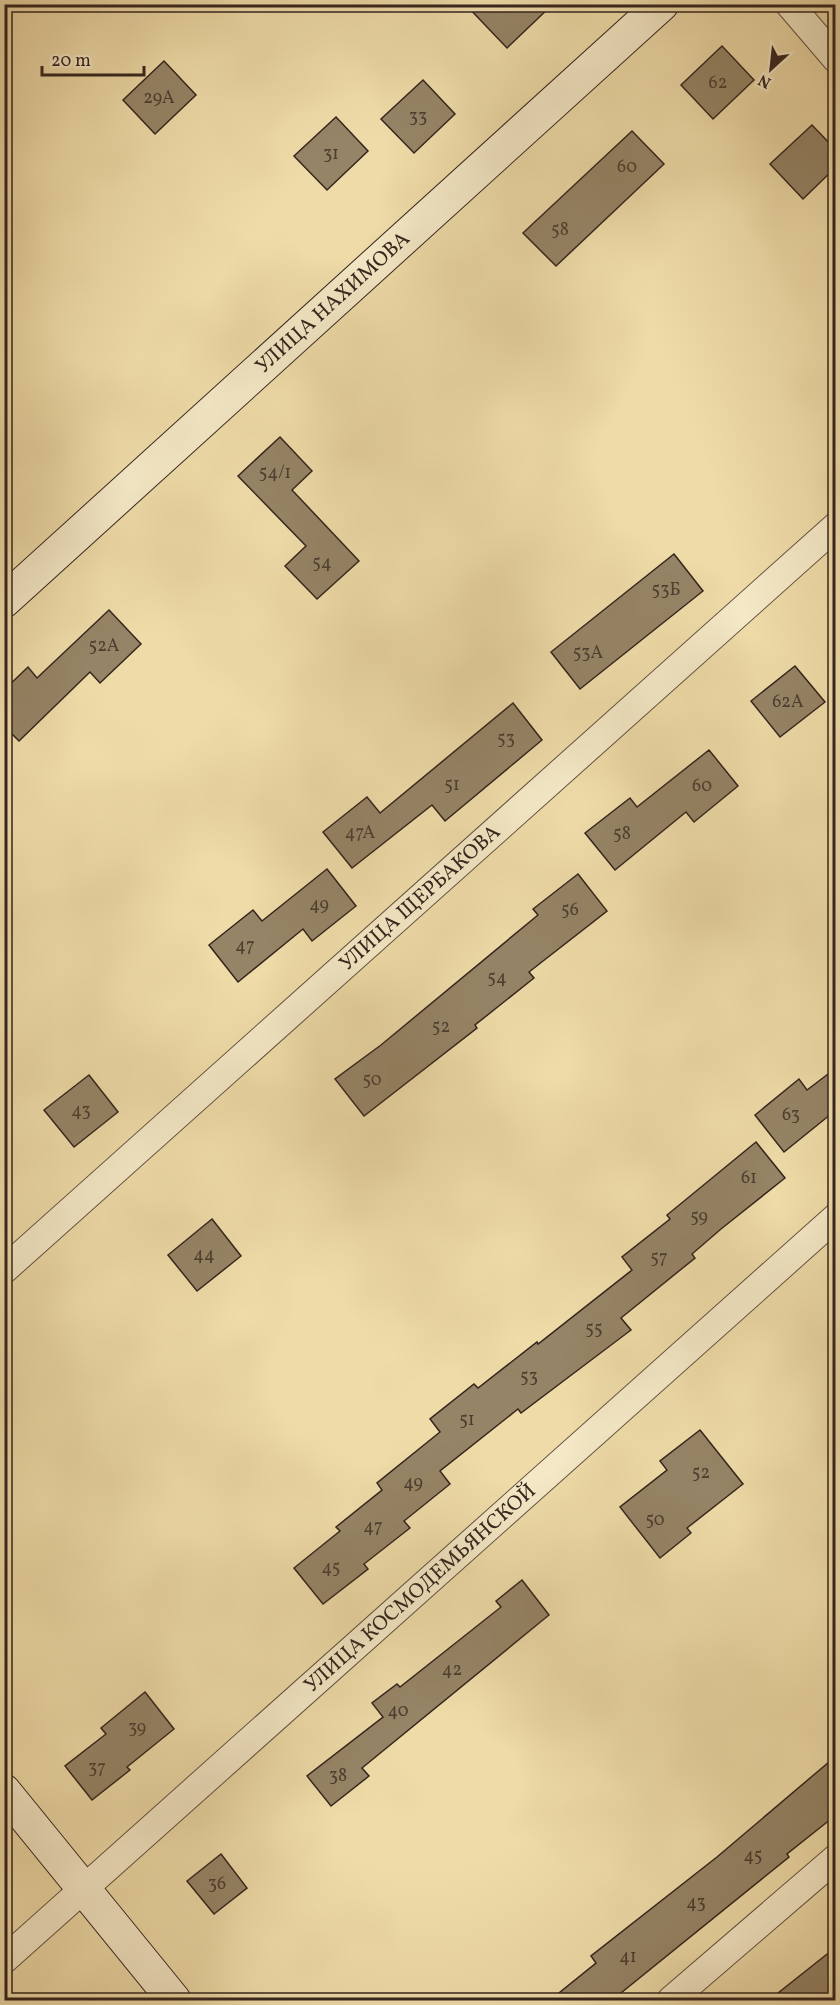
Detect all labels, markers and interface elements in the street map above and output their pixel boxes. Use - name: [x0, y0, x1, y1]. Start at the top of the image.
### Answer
- scale bar: [42, 39, 144, 77]
- north arrow: [741, 39, 801, 99]
- text: 20 m: [51, 49, 91, 74]
- text: N: [755, 68, 775, 93]
- house number: 62: [709, 71, 727, 96]
- house number: 29А: [143, 86, 175, 111]
- house number: 33: [409, 105, 427, 130]
- house number: 31: [323, 142, 339, 167]
- house number: 60: [617, 155, 637, 180]
- house number: 58: [551, 218, 569, 243]
- street label: УЛИЦА НАХИМОВА: [249, 225, 417, 380]
- house number: 54/1: [259, 461, 291, 486]
- house number: 54: [312, 551, 332, 576]
- house number: 53Б: [652, 578, 680, 603]
- house number: 52А: [89, 634, 120, 659]
- house number: 53А: [573, 641, 604, 666]
- house number: 62А: [772, 690, 804, 715]
- house number: 53: [497, 727, 515, 752]
- house number: 51: [444, 773, 460, 798]
- house number: 60: [692, 774, 712, 799]
- street label: УЛИЦА ЩЕРБАКОВА: [333, 818, 507, 978]
- house number: 47А: [345, 821, 375, 846]
- house number: 58: [613, 822, 631, 847]
- house number: 49: [309, 893, 329, 918]
- house number: 56: [561, 898, 579, 923]
- house number: 47: [235, 934, 255, 959]
- house number: 54: [487, 966, 507, 991]
- house number: 52: [432, 1015, 450, 1040]
- house number: 50: [362, 1068, 382, 1093]
- house number: 43: [71, 1099, 91, 1124]
- house number: 63: [782, 1103, 800, 1128]
- house number: 61: [741, 1166, 757, 1191]
- house number: 59: [690, 1205, 708, 1230]
- house number: 44: [193, 1243, 215, 1268]
- house number: 57: [650, 1246, 668, 1271]
- house number: 55: [585, 1317, 603, 1342]
- house number: 53: [520, 1365, 538, 1390]
- house number: 51: [459, 1408, 475, 1433]
- house number: 52: [692, 1461, 710, 1486]
- house number: 49: [403, 1471, 423, 1496]
- street label: УЛИЦА КОСМОДЕМЬЯНСКОЙ: [298, 1477, 542, 1700]
- house number: 50: [645, 1508, 665, 1533]
- house number: 47: [363, 1515, 383, 1540]
- house number: 45: [322, 1556, 340, 1581]
- house number: 42: [442, 1658, 462, 1683]
- house number: 40: [387, 1699, 409, 1724]
- house number: 39: [128, 1716, 146, 1741]
- house number: 37: [88, 1756, 106, 1781]
- house number: 38: [329, 1764, 347, 1789]
- house number: 45: [744, 1844, 762, 1869]
- house number: 36: [208, 1872, 226, 1897]
- house number: 43: [686, 1891, 706, 1916]
- house number: 41: [619, 1945, 637, 1970]

